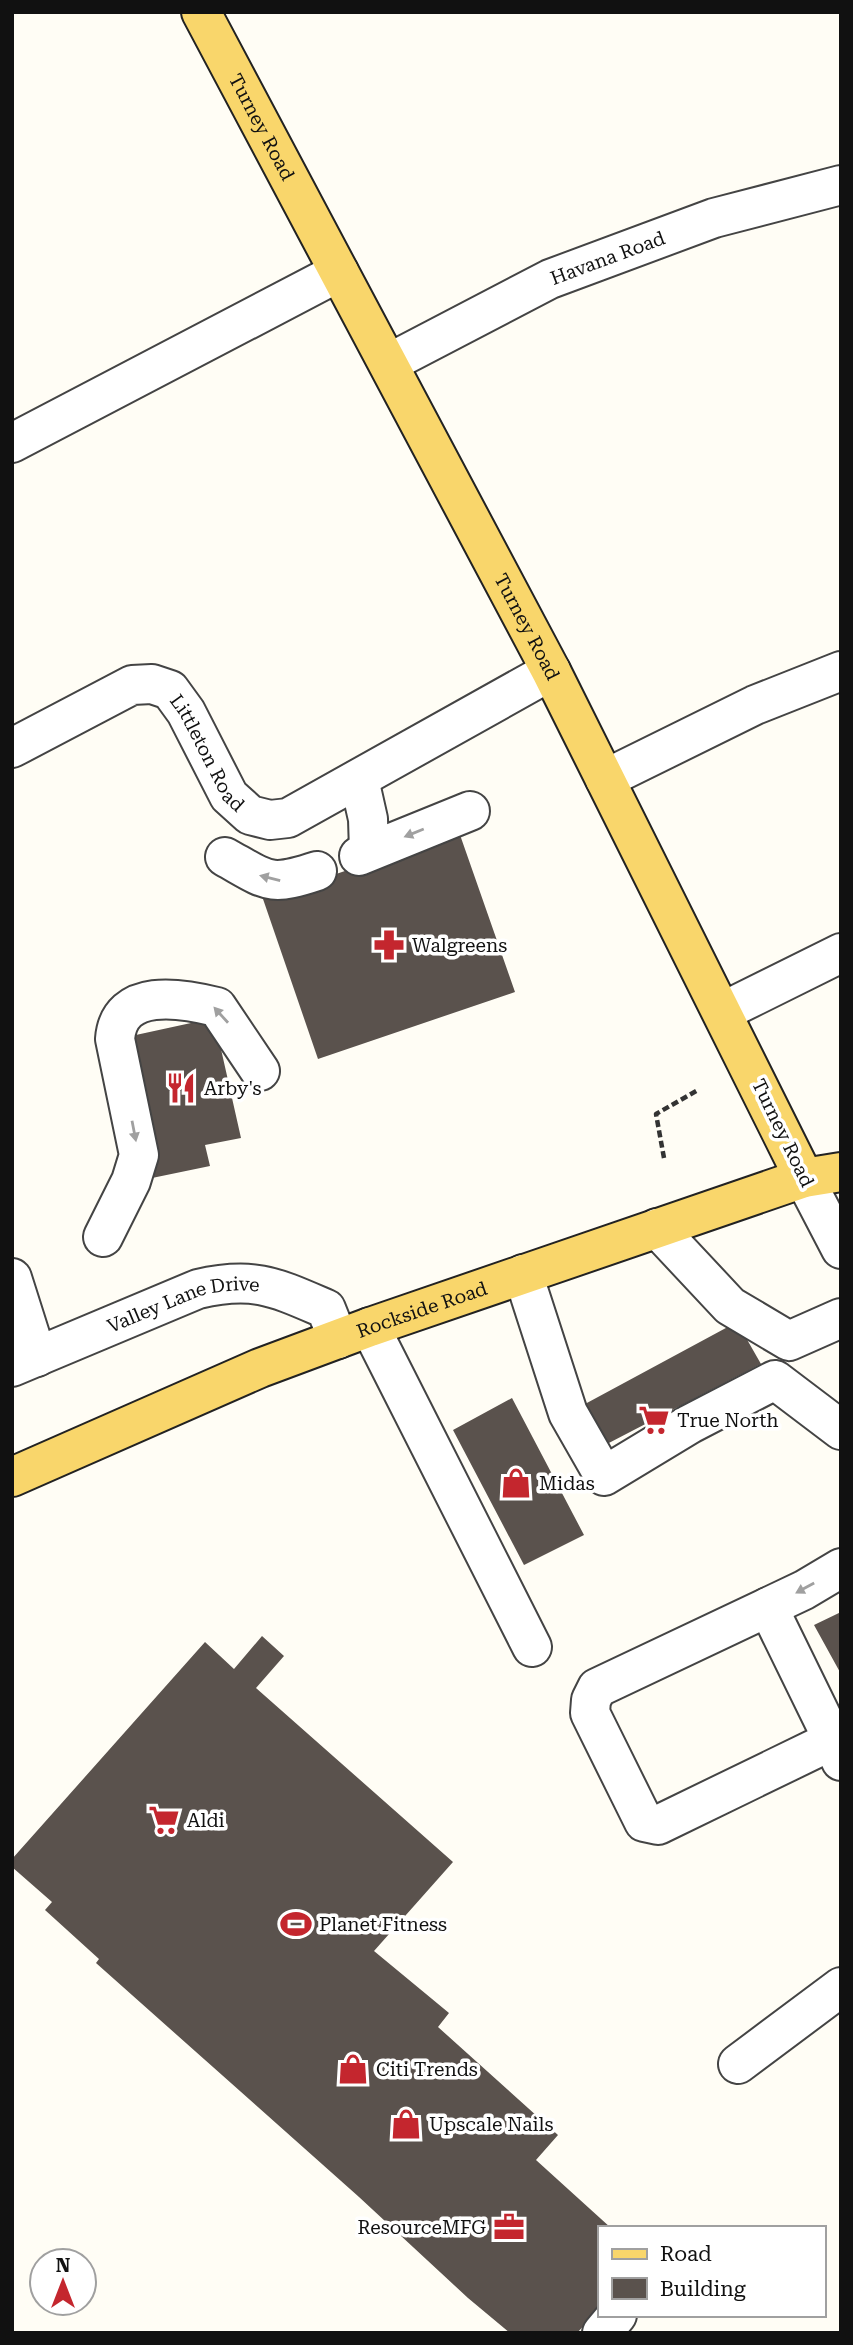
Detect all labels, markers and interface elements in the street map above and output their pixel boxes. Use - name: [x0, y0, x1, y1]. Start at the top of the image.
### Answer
- street label: Turney Road: [224, 70, 300, 184]
- street label: Havana Road: [547, 226, 668, 289]
- street label: Turney Road: [490, 569, 565, 684]
- street label: Littleton Road: [165, 690, 250, 816]
- one-way arrow: [404, 828, 425, 839]
- one-way arrow: [258, 872, 280, 883]
- pharmacy icon: Walgreens: [372, 928, 406, 962]
- place label: Walgreens: [412, 934, 507, 957]
- one-way arrow: [213, 1006, 229, 1024]
- restaurant icon: Arby's: [164, 1071, 198, 1105]
- street label: Turney Road: [747, 1075, 819, 1191]
- place label: Arby's: [204, 1077, 262, 1100]
- one-way arrow: [128, 1120, 139, 1142]
- street label: Valley Lane Drive: [104, 1272, 261, 1337]
- street label: Rockside Road: [353, 1276, 490, 1342]
- supermarket icon: True North: [637, 1403, 671, 1437]
- place label: True North: [677, 1409, 779, 1432]
- shop icon: Midas: [499, 1466, 533, 1500]
- place label: Midas: [539, 1472, 595, 1495]
- one-way arrow: [795, 1583, 815, 1594]
- supermarket icon: Aldi: [147, 1803, 181, 1837]
- place label: Aldi: [187, 1809, 225, 1832]
- sports icon: Planet Fitness: [279, 1907, 313, 1941]
- place label: Planet Fitness: [319, 1913, 447, 1936]
- shop icon: Citi Trends: [336, 2052, 370, 2086]
- place label: Citi Trends: [376, 2058, 478, 2081]
- shop icon: Upscale Nails: [389, 2107, 423, 2141]
- place label: Upscale Nails: [429, 2113, 553, 2136]
- office icon: ResourceMFG: [492, 2210, 526, 2244]
- place label: ResourceMFG: [357, 2216, 486, 2239]
- legend: [598, 2226, 825, 2317]
- text: Road: [660, 2242, 712, 2266]
- north arrow: [28, 2247, 98, 2317]
- text: N: [56, 2254, 71, 2277]
- text: Building: [660, 2277, 746, 2301]

